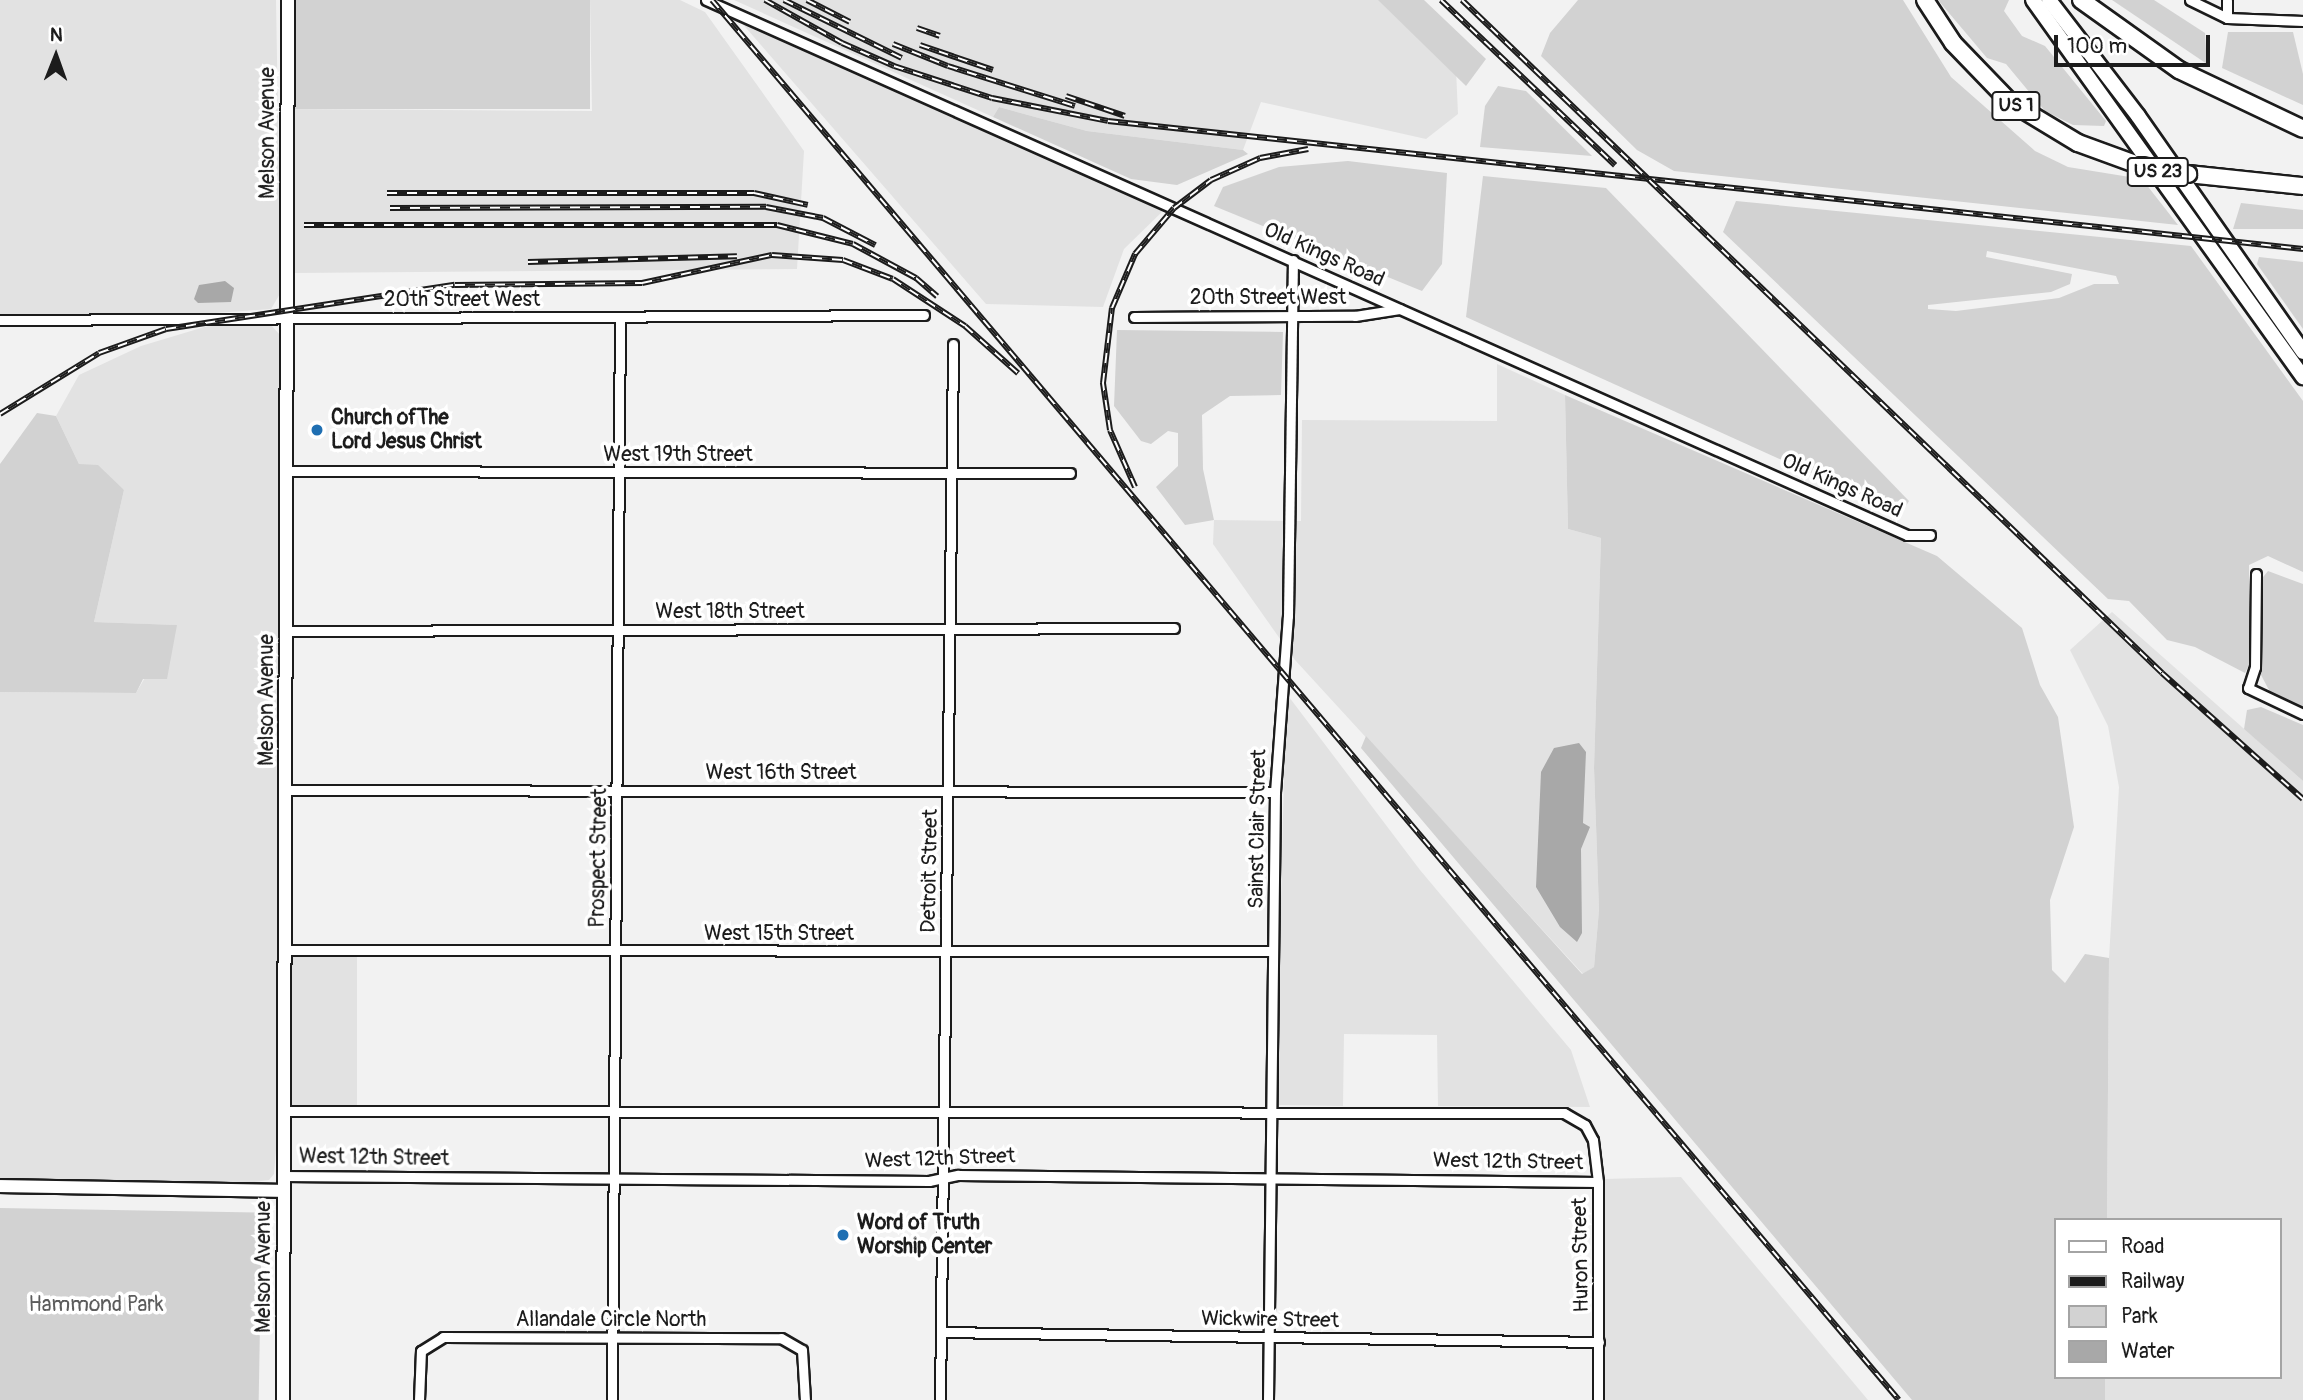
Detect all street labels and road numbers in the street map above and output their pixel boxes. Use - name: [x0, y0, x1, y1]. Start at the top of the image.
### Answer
- street label: Melson Avenue: [255, 67, 281, 199]
- road number: US 1: [1990, 90, 2042, 122]
- road number: US 23: [2126, 156, 2190, 188]
- street label: Old Kings Road: [1260, 217, 1388, 293]
- street label: 20th Street West: [1190, 285, 1346, 311]
- street label: 20th Street West: [384, 287, 540, 313]
- street label: West 19th Street: [603, 442, 753, 468]
- street label: Old Kings Road: [1778, 448, 1906, 524]
- street label: West 18th Street: [655, 599, 805, 625]
- street label: Melson Avenue: [254, 634, 280, 766]
- street label: Sainst Clair Street: [1244, 749, 1272, 909]
- street label: West 16th Street: [706, 760, 856, 786]
- street label: Prospect Street: [585, 788, 613, 928]
- street label: Detroit Street: [916, 809, 944, 933]
- street label: West 15th Street: [704, 921, 854, 947]
- street label: West 12th Street: [299, 1144, 449, 1172]
- street label: West 12th Street: [864, 1144, 1016, 1174]
- street label: West 12th Street: [1433, 1148, 1583, 1176]
- street label: Huron Street: [1567, 1197, 1595, 1313]
- street label: Melson Avenue: [251, 1201, 277, 1333]
- street label: Wickwire Street: [1201, 1306, 1339, 1334]
- street label: Allandale Circle North: [516, 1307, 706, 1333]

